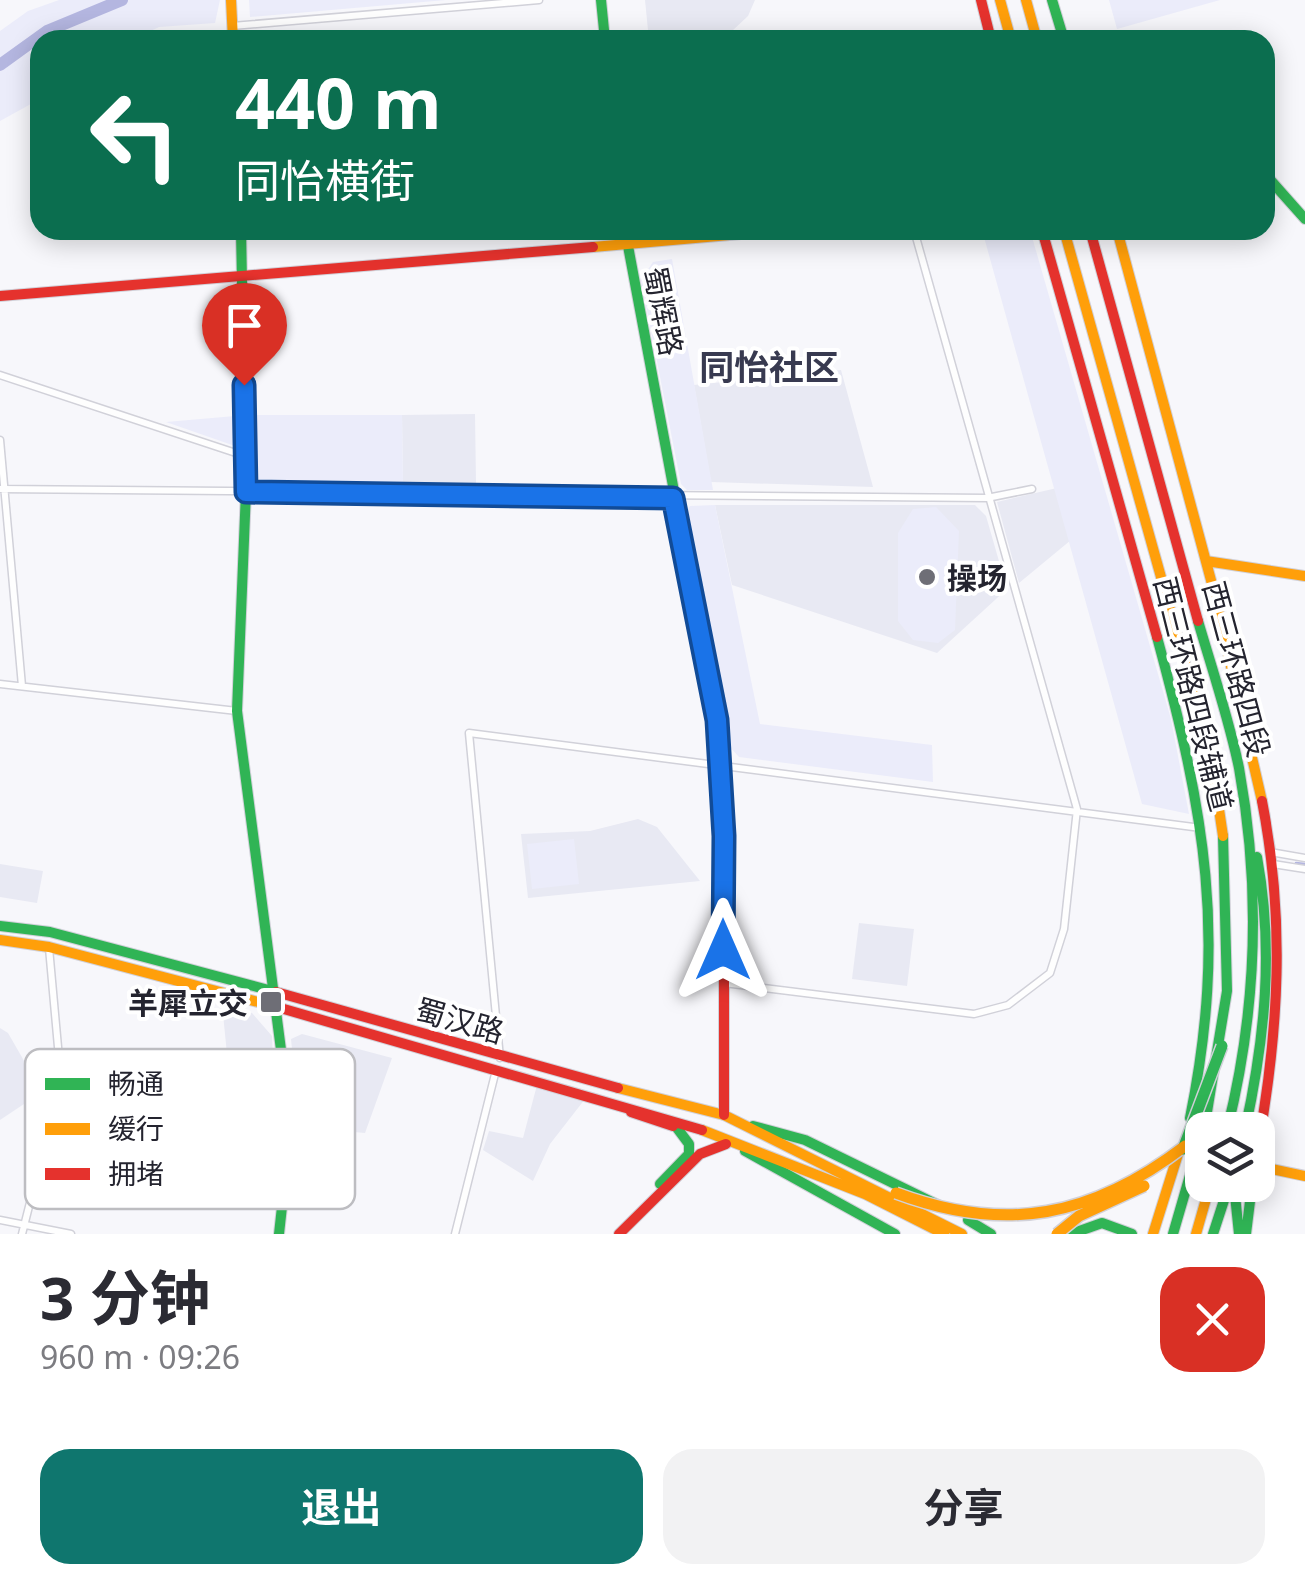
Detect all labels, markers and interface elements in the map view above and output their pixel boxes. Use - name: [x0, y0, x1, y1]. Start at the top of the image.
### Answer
- text: 440 m: [235, 54, 442, 150]
- icon: left: [70, 70, 200, 200]
- text: 同怡横街: [235, 149, 415, 210]
- street label: 蜀辉路: [635, 263, 693, 359]
- pin: [202, 283, 287, 386]
- icon: arrive: [217, 298, 272, 353]
- district label: 同怡社区: [699, 343, 839, 390]
- place label: 操场: [947, 557, 1007, 598]
- marker: 操场: [916, 566, 938, 588]
- street label: 西三环路四段辅道: [1145, 573, 1243, 815]
- street label: 西三环路四段: [1194, 577, 1280, 761]
- position arrow: [671, 898, 775, 1002]
- place label: 羊犀立交: [128, 982, 248, 1023]
- street label: 蜀汉路: [411, 988, 509, 1052]
- marker: 羊犀立交: [258, 989, 284, 1015]
- legend: [25, 1049, 355, 1209]
- text: 畅通: [108, 1064, 164, 1102]
- text: 缓行: [108, 1109, 164, 1147]
- map controls: [1185, 1112, 1275, 1202]
- button: layers: [1185, 1112, 1275, 1202]
- text: 拥堵: [108, 1154, 164, 1192]
- text: 3 分钟: [40, 1256, 210, 1338]
- button: close: [1160, 1267, 1265, 1372]
- text: 960 m · 09:26: [40, 1335, 240, 1378]
- button: 退出: [40, 1449, 643, 1564]
- button: 分享: [663, 1449, 1265, 1564]

